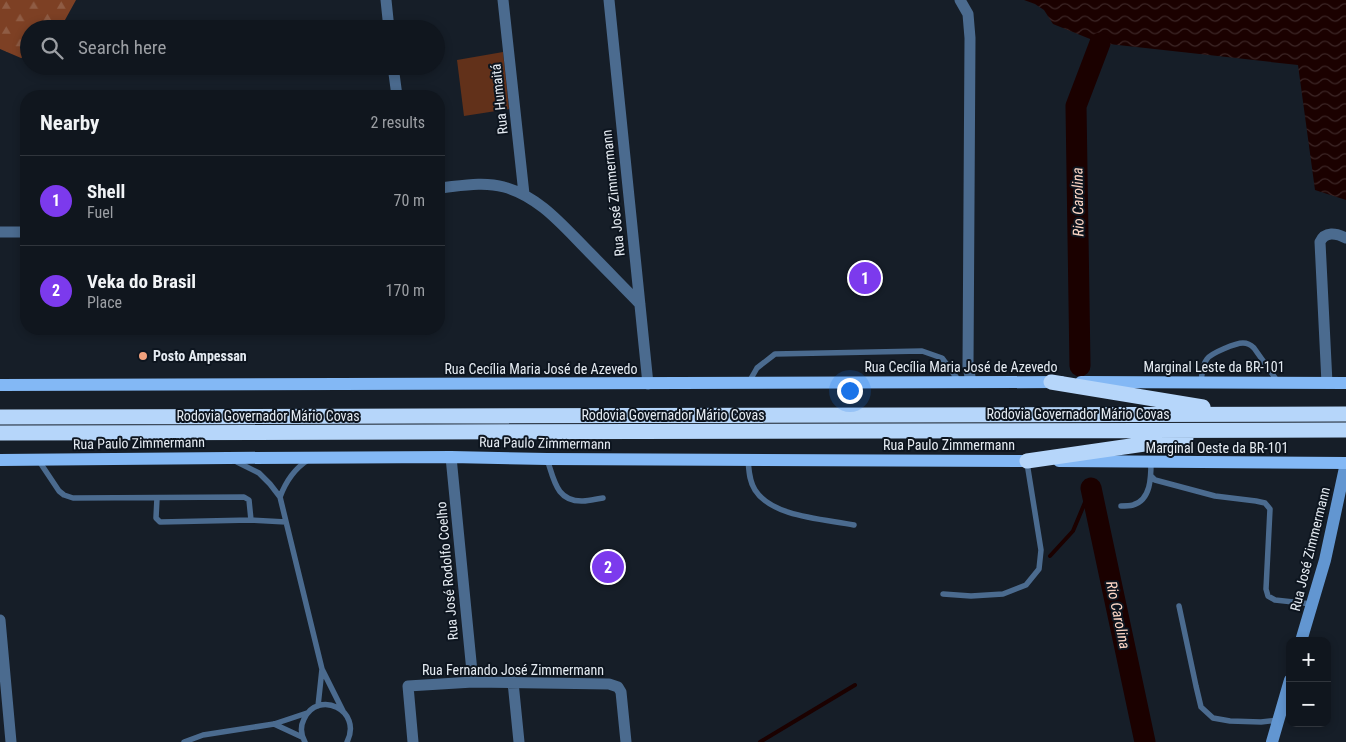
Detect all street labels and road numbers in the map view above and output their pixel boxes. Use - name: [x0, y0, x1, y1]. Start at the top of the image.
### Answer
- street label: Rua Humaitá: [487, 63, 511, 135]
- street label: Rua José Zimmermann: [598, 129, 628, 257]
- street label: Rua Cecília Maria José de Azevedo: [864, 359, 1058, 375]
- street label: Marginal Leste da BR-101: [1143, 359, 1285, 375]
- street label: Rua Cecília Maria José de Azevedo: [444, 361, 638, 377]
- street label: Rodovia Governador Mário Covas: [986, 406, 1170, 422]
- street label: Rodovia Governador Mário Covas: [581, 407, 765, 423]
- street label: Rodovia Governador Mário Covas: [176, 408, 360, 424]
- street label: Rua Paulo Zimmermann: [73, 434, 205, 452]
- street label: Rua Paulo Zimmermann: [479, 434, 611, 452]
- street label: Rua Paulo Zimmermann: [883, 437, 1015, 453]
- street label: Marginal Oeste da BR-101: [1146, 440, 1288, 456]
- street label: Rua José Zimmermann: [1287, 485, 1333, 613]
- street label: Rua José Rodolfo Coelho: [433, 501, 461, 641]
- street label: Rua Fernando José Zimmermann: [422, 662, 604, 678]

